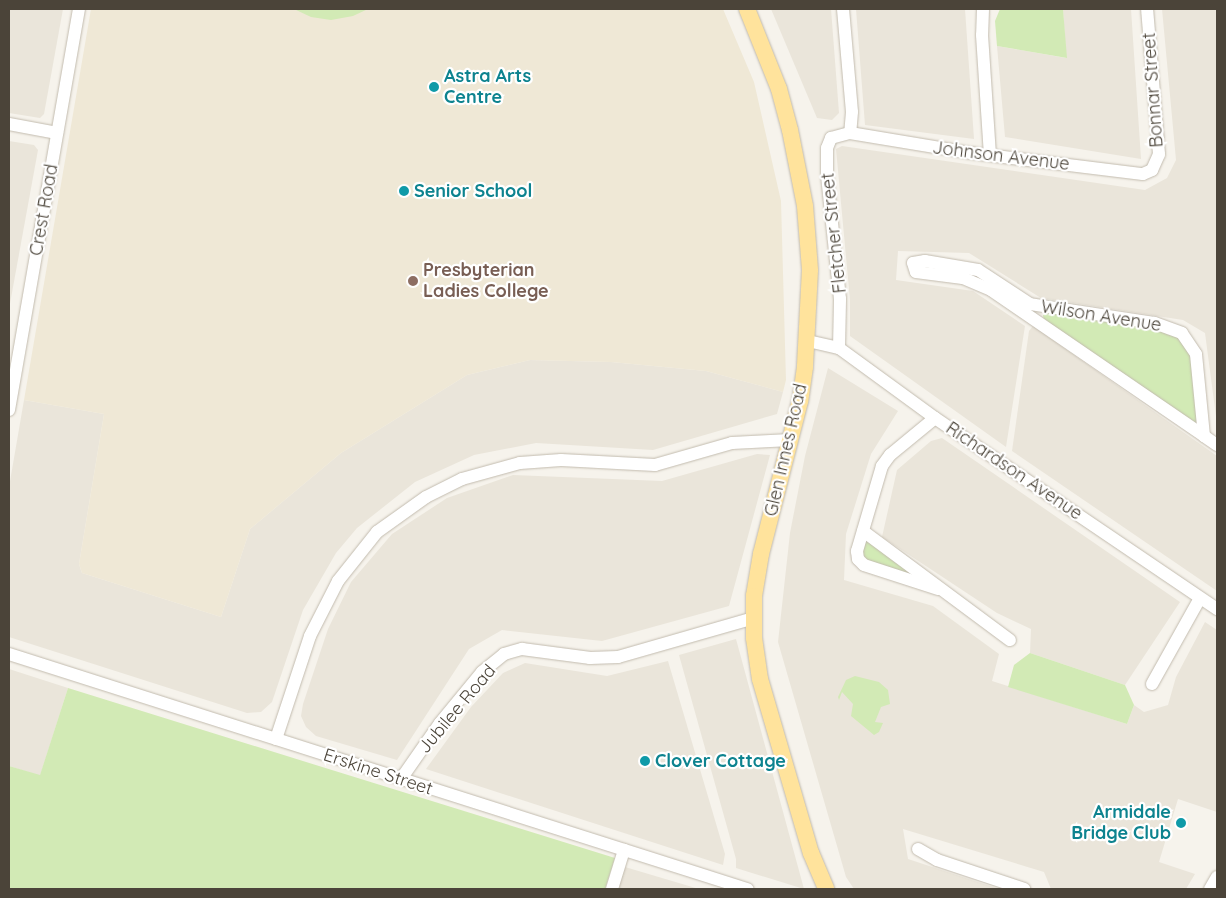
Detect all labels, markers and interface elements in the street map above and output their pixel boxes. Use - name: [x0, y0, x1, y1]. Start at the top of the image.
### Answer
- street label: Bonnar Street: [1138, 32, 1168, 148]
- place label: Astra Arts Centre: [444, 66, 531, 108]
- marker: Astra Arts Centre: [428, 81, 440, 93]
- street label: Johnson Avenue: [931, 137, 1071, 175]
- street label: Crest Road: [25, 163, 63, 257]
- street label: Fletcher Street: [817, 172, 851, 294]
- place label: Senior School: [414, 180, 532, 202]
- marker: Senior School: [398, 185, 410, 197]
- place label: Presbyterian Ladies College: [423, 260, 549, 302]
- marker: Presbyterian Ladies College: [407, 275, 419, 287]
- street label: Wilson Avenue: [1039, 296, 1163, 336]
- street label: Glen Innes Road: [760, 382, 812, 518]
- street label: Richardson Avenue: [942, 417, 1086, 525]
- street label: Jubilee Road: [414, 660, 500, 758]
- street label: Erskine Street: [321, 744, 435, 800]
- place label: Clover Cottage: [655, 750, 786, 772]
- marker: Clover Cottage: [639, 755, 651, 767]
- place label: Armidale Bridge Club: [1071, 802, 1171, 844]
- marker: Armidale Bridge Club: [1175, 817, 1187, 829]

